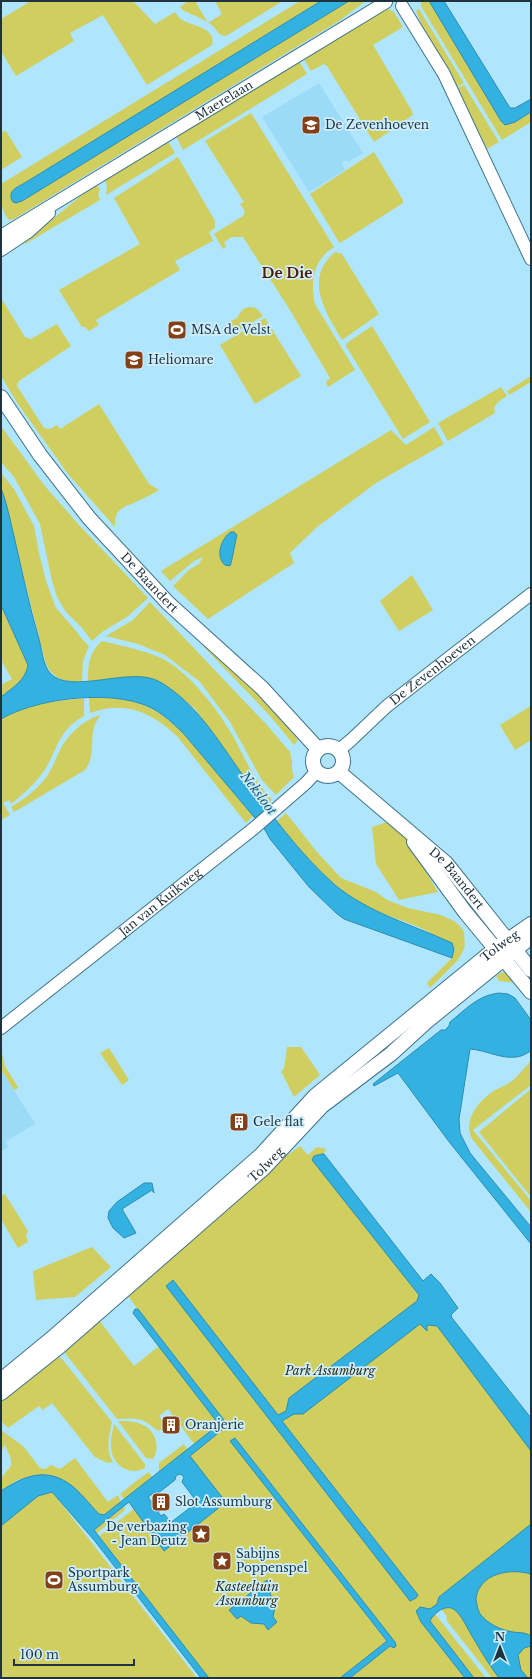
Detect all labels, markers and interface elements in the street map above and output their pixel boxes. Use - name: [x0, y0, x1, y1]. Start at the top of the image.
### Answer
- street label: Maerelaan: [192, 77, 255, 123]
- school or university icon: De Zevenhoeven: [300, 114, 322, 136]
- place label: De Zevenhoeven: [325, 117, 429, 132]
- district label: De Die: [262, 264, 312, 282]
- sports icon: MSA de Velst: [166, 319, 188, 341]
- place label: MSA de Velst: [191, 322, 271, 337]
- school or university icon: Heliomare: [123, 349, 145, 371]
- place label: Heliomare: [148, 352, 214, 367]
- street label: De Baandert: [118, 549, 182, 616]
- street label: De Zevenhoeven: [387, 632, 478, 708]
- water label: Neksloot: [236, 767, 281, 819]
- street label: De Baandert: [426, 844, 488, 912]
- street label: Jan van Kuikweg: [114, 864, 205, 940]
- street label: Tolweg: [477, 926, 522, 965]
- building icon: Gele flat: [228, 1111, 250, 1133]
- place label: Gele flat: [253, 1114, 304, 1129]
- street label: Tolweg: [245, 1143, 287, 1185]
- park label: Park Assumburg: [284, 1363, 376, 1378]
- building icon: Oranjerie: [160, 1414, 182, 1436]
- place label: Oranjerie: [185, 1417, 244, 1432]
- building icon: Slot Assumburg: [150, 1491, 172, 1513]
- place label: Slot Assumburg: [175, 1494, 273, 1509]
- place label: De verbazing - Jean Deutz: [106, 1519, 188, 1548]
- place icon: De verbazing - Jean Deutz: [190, 1523, 212, 1545]
- place label: Sabijns Poppenspel: [236, 1546, 308, 1575]
- place icon: Sabijns Poppenspel: [211, 1550, 233, 1572]
- place label: Sportpark Assumburg: [67, 1565, 139, 1594]
- sports icon: Sportpark Assumburg: [43, 1569, 65, 1591]
- park label: Kasteeltuin Assumburg: [214, 1579, 279, 1608]
- north arrow: [480, 1627, 520, 1667]
- text: N: [495, 1630, 506, 1644]
- scale bar: [14, 1641, 134, 1667]
- text: 100 m: [20, 1647, 59, 1662]

